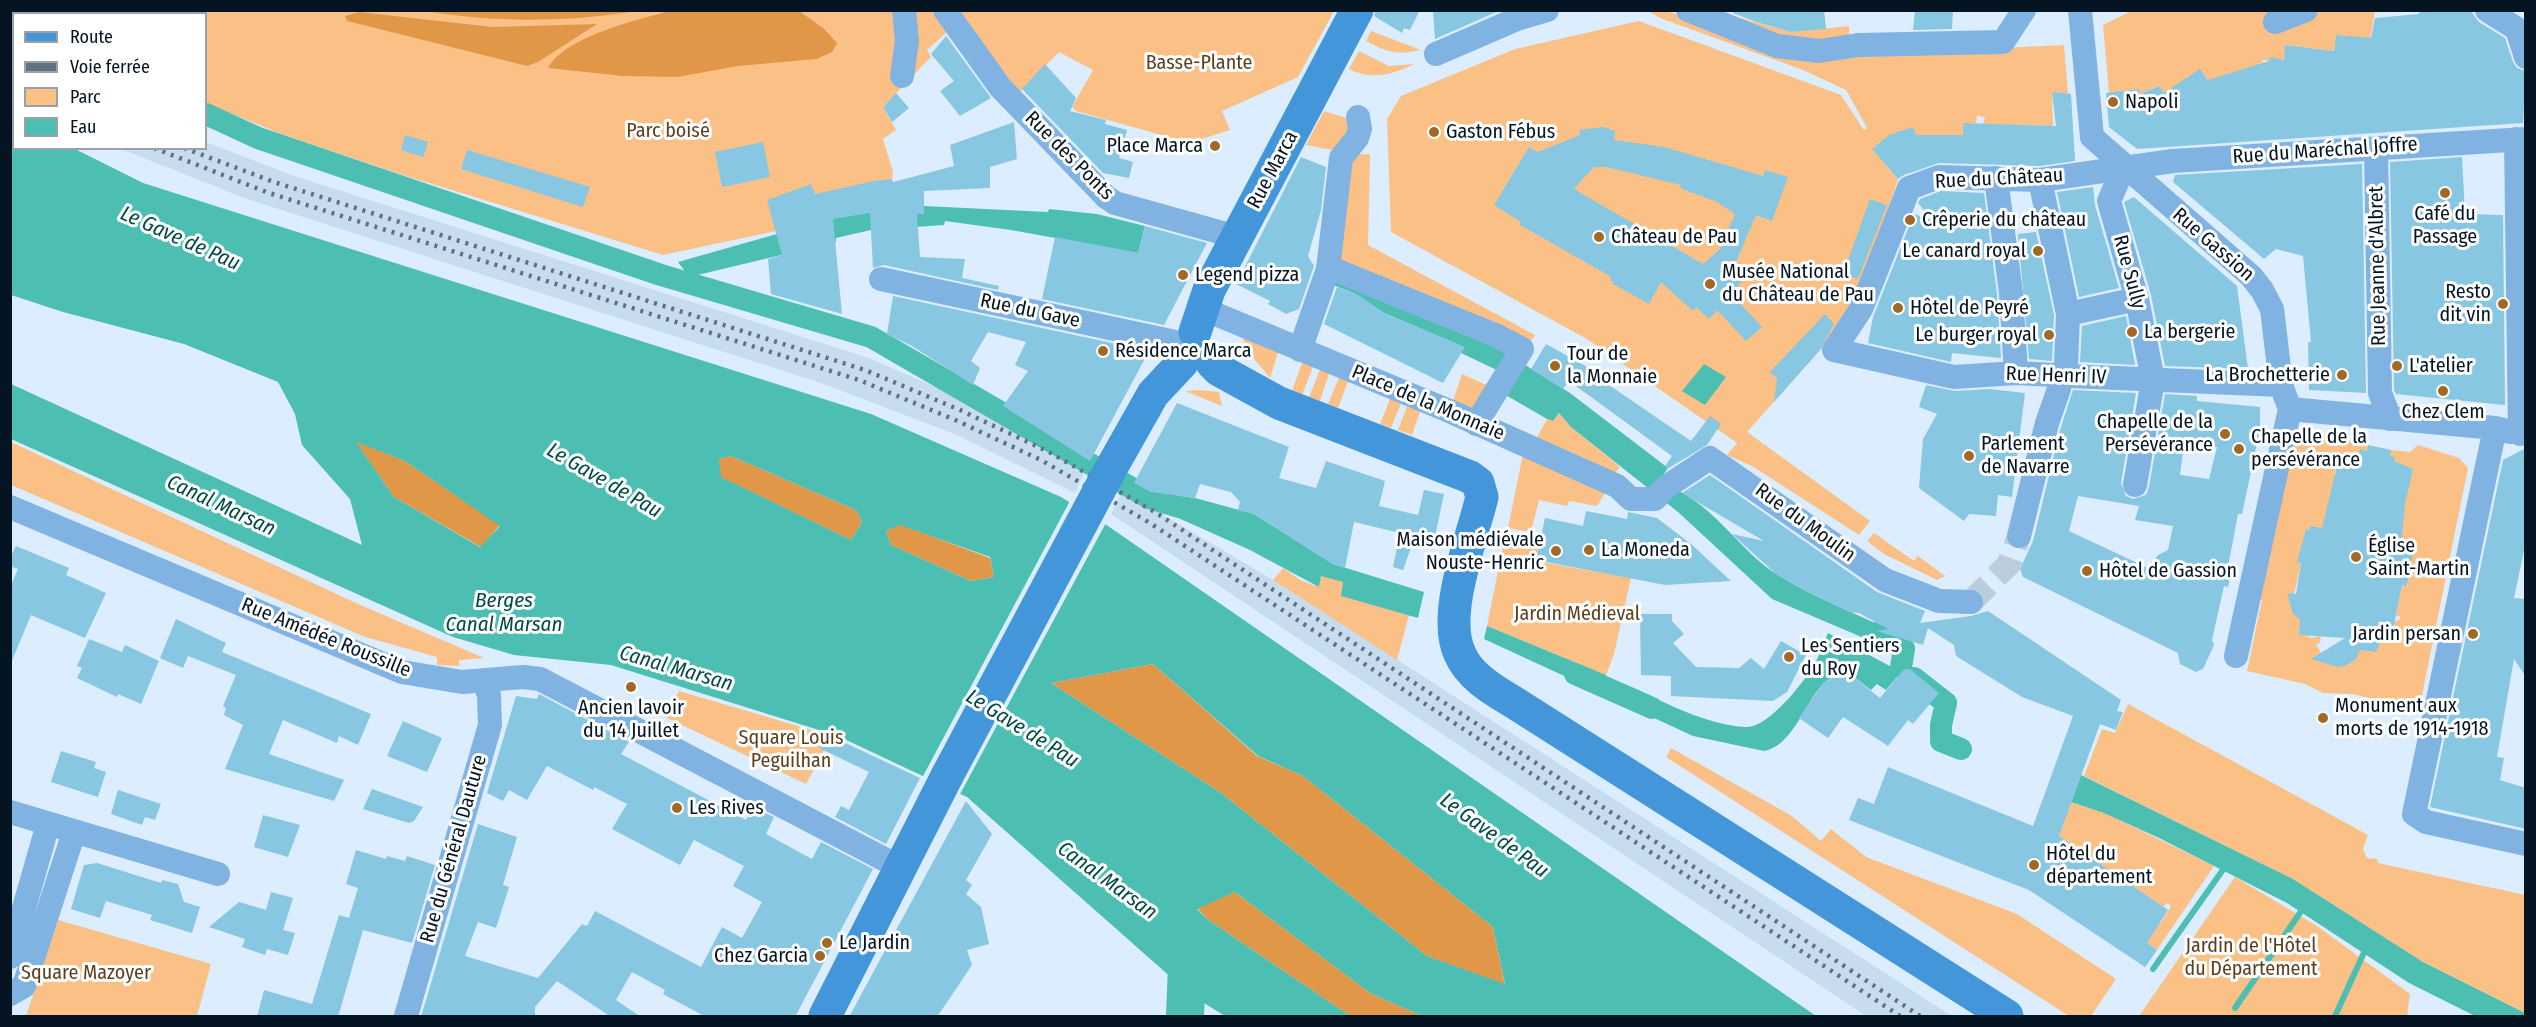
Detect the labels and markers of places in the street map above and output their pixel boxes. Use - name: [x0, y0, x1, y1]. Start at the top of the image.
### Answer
- place label: Napoli: [2125, 90, 2178, 114]
- marker: Napoli: [2106, 95, 2120, 109]
- place label: Gaston Fébus: [1446, 120, 1555, 144]
- marker: Gaston Fébus: [1427, 125, 1441, 139]
- place label: Place Marca: [1106, 134, 1203, 158]
- marker: Place Marca: [1208, 139, 1222, 153]
- marker: Café du Passage: [2438, 186, 2452, 200]
- place label: Café du Passage: [2413, 202, 2477, 249]
- place label: Crêperie du château: [1922, 208, 2086, 232]
- marker: Crêperie du château: [1903, 213, 1917, 227]
- place label: Château de Pau: [1611, 225, 1737, 249]
- marker: Château de Pau: [1592, 230, 1606, 244]
- place label: Le canard royal: [1902, 239, 2026, 263]
- marker: Le canard royal: [2031, 244, 2045, 258]
- place label: Musée National du Château de Pau: [1722, 260, 1874, 307]
- place label: Legend pizza: [1195, 263, 1299, 287]
- marker: Legend pizza: [1176, 268, 1190, 282]
- marker: Musée National du Château de Pau: [1703, 277, 1717, 291]
- place label: Resto dit vin: [2440, 280, 2491, 327]
- place label: Hôtel de Peyré: [1910, 296, 2029, 320]
- marker: Resto dit vin: [2496, 297, 2510, 311]
- marker: Hôtel de Peyré: [1891, 301, 1905, 315]
- place label: La bergerie: [2144, 320, 2235, 344]
- place label: Le burger royal: [1915, 323, 2037, 347]
- marker: La bergerie: [2125, 325, 2139, 339]
- marker: Le burger royal: [2042, 328, 2056, 342]
- place label: Résidence Marca: [1115, 339, 1252, 363]
- place label: Tour de la Monnaie: [1567, 342, 1657, 389]
- marker: Résidence Marca: [1096, 344, 1110, 358]
- place label: L'atelier: [2409, 354, 2473, 378]
- marker: Tour de la Monnaie: [1548, 359, 1562, 373]
- marker: L'atelier: [2390, 359, 2404, 373]
- place label: La Brochetterie: [2205, 363, 2330, 387]
- marker: La Brochetterie: [2335, 368, 2349, 382]
- marker: Chez Clem: [2436, 384, 2450, 398]
- place label: Chez Clem: [2401, 400, 2485, 424]
- place label: Chapelle de la Persévérance: [2097, 410, 2213, 457]
- place label: Chapelle de la persévérance: [2251, 425, 2367, 472]
- marker: Chapelle de la Persévérance: [2218, 427, 2232, 441]
- place label: Parlement de Navarre: [1981, 432, 2070, 479]
- marker: Chapelle de la persévérance: [2232, 442, 2246, 456]
- marker: Parlement de Navarre: [1962, 449, 1976, 463]
- place label: Maison médiévale Nouste-Henric: [1397, 528, 1544, 575]
- place label: Église Saint-Martin: [2368, 534, 2470, 581]
- place label: La Moneda: [1601, 538, 1690, 562]
- marker: La Moneda: [1582, 543, 1596, 557]
- marker: Maison médiévale Nouste-Henric: [1549, 544, 1563, 558]
- marker: Église Saint-Martin: [2349, 550, 2363, 564]
- place label: Hôtel de Gassion: [2099, 559, 2237, 583]
- marker: Hôtel de Gassion: [2080, 564, 2094, 578]
- place label: Jardin persan: [2352, 622, 2461, 646]
- marker: Jardin persan: [2466, 627, 2480, 641]
- place label: Les Sentiers du Roy: [1801, 634, 1900, 681]
- marker: Les Sentiers du Roy: [1782, 650, 1796, 664]
- marker: Ancien lavoir du 14 Juillet: [624, 680, 638, 694]
- place label: Monument aux morts de 1914-1918: [2335, 694, 2489, 741]
- place label: Ancien lavoir du 14 Juillet: [578, 696, 684, 743]
- marker: Monument aux morts de 1914-1918: [2316, 711, 2330, 725]
- place label: Les Rives: [689, 796, 764, 820]
- marker: Les Rives: [670, 801, 684, 815]
- place label: Hôtel du département: [2046, 842, 2152, 889]
- marker: Hôtel du département: [2027, 858, 2041, 872]
- place label: Le Jardin: [839, 931, 910, 955]
- marker: Le Jardin: [820, 936, 834, 950]
- place label: Chez Garcia: [714, 944, 808, 968]
- marker: Chez Garcia: [813, 949, 827, 963]

